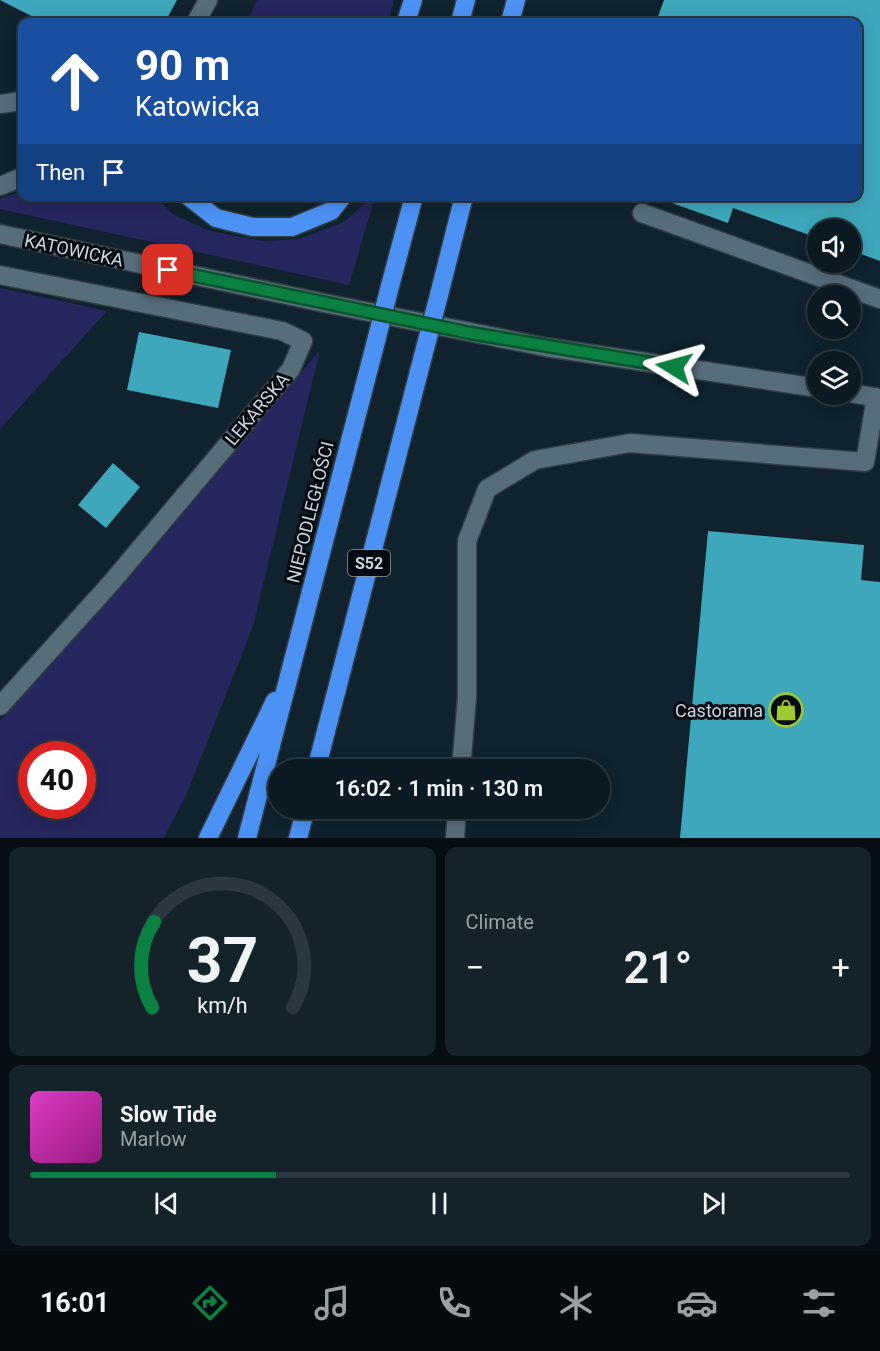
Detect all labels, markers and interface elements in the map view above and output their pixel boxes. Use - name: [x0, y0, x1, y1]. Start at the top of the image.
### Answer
- text: 90 m: [135, 41, 230, 90]
- icon: ahead: [36, 42, 114, 120]
- text: Katowicka: [135, 91, 260, 123]
- icon: arrive: [97, 156, 130, 189]
- text: Then: [36, 160, 85, 185]
- map controls: [807, 219, 861, 405]
- button: sound: [807, 219, 861, 273]
- street label: KATOWICKA: [23, 229, 126, 271]
- pin: [142, 244, 193, 295]
- icon: arrive: [151, 253, 184, 286]
- button: search: [807, 285, 861, 339]
- position arrow: [642, 335, 706, 399]
- button: layers: [807, 351, 861, 405]
- street label: LEKARSKA: [221, 368, 293, 449]
- street label: NIEPODLEGŁOŚCI: [282, 439, 338, 585]
- road number: S52: [348, 550, 390, 576]
- shop icon: Castorama: [768, 692, 804, 728]
- place label: Castorama: [675, 700, 763, 721]
- speed limit sign: 40: [18, 741, 96, 819]
- text: 16:02 · 1 min · 130 m: [335, 776, 543, 801]
- text: Climate: [466, 910, 534, 934]
- text: 37: [186, 924, 258, 997]
- text: 21°: [623, 941, 692, 994]
- text: −: [466, 948, 484, 987]
- text: +: [831, 948, 850, 987]
- text: km/h: [197, 994, 247, 1019]
- text: Slow Tide: [120, 1102, 217, 1127]
- text: Marlow: [120, 1127, 186, 1151]
- icon: previous: [150, 1187, 183, 1220]
- icon: pause: [423, 1187, 456, 1220]
- icon: next: [697, 1187, 730, 1220]
- icon: directions: [189, 1282, 231, 1324]
- icon: music: [311, 1282, 353, 1324]
- icon: phone: [433, 1282, 475, 1324]
- icon: climate: [555, 1282, 597, 1324]
- icon: car: [676, 1282, 718, 1324]
- icon: filters: [798, 1282, 840, 1324]
- text: 16:01: [40, 1287, 109, 1319]

